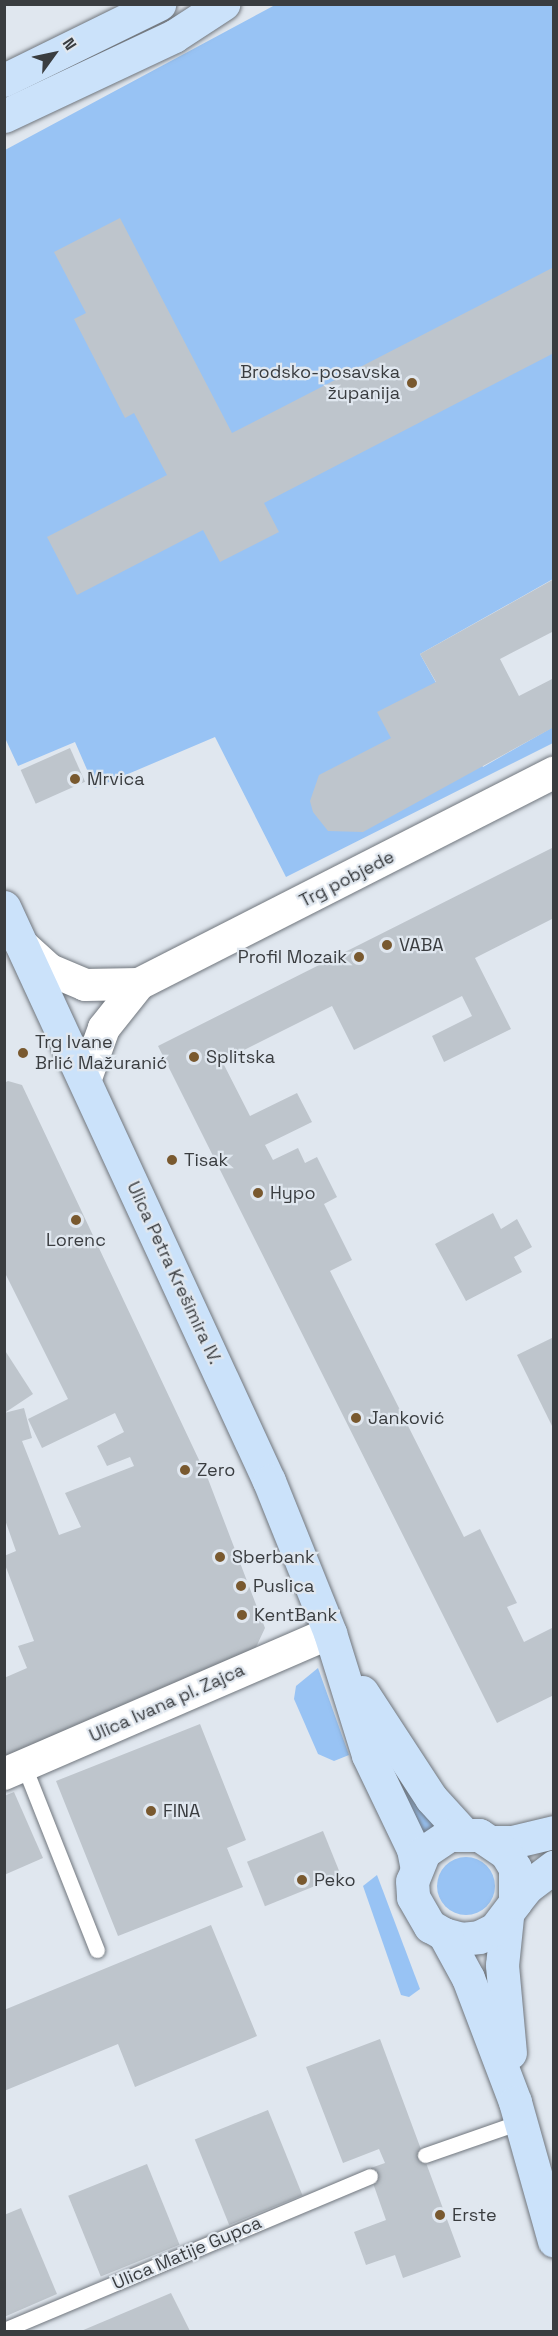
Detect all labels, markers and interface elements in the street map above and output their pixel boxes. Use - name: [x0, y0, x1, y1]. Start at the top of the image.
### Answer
- north arrow: [24, 24, 84, 84]
- text: N: [58, 34, 81, 54]
- place label: Brodsko-posavska županija: [240, 362, 400, 404]
- marker: Brodsko-posavska županija: [405, 376, 419, 390]
- place label: Mrvica: [87, 768, 145, 790]
- marker: Mrvica: [68, 772, 82, 786]
- street label: Trg pobjede: [296, 846, 398, 912]
- place label: VABA: [399, 934, 444, 956]
- marker: VABA: [380, 938, 394, 952]
- place label: Profil Mozaik: [238, 946, 347, 968]
- marker: Profil Mozaik: [352, 950, 366, 964]
- place label: Trg Ivane Brlić Mažuranić: [35, 1032, 167, 1074]
- marker: Trg Ivane Brlić Mažuranić: [16, 1046, 30, 1060]
- place label: Splitska: [206, 1046, 275, 1068]
- marker: Splitska: [187, 1050, 201, 1064]
- place label: Tisak: [184, 1149, 228, 1171]
- marker: Tisak: [165, 1153, 179, 1167]
- street label: Ulica Petra Krešimira IV.: [122, 1178, 226, 1368]
- place label: Hypo: [270, 1182, 316, 1204]
- marker: Hypo: [251, 1186, 265, 1200]
- marker: Lorenc: [69, 1213, 83, 1227]
- place label: Lorenc: [46, 1229, 106, 1251]
- place label: Janković: [368, 1407, 444, 1429]
- marker: Janković: [349, 1411, 363, 1425]
- place label: Zero: [197, 1459, 235, 1481]
- marker: Zero: [178, 1463, 192, 1477]
- place label: Sberbank: [232, 1546, 315, 1568]
- marker: Sberbank: [213, 1550, 227, 1564]
- place label: Puslica: [253, 1575, 314, 1597]
- marker: Puslica: [234, 1579, 248, 1593]
- place label: KentBank: [254, 1604, 337, 1626]
- marker: KentBank: [235, 1608, 249, 1622]
- street label: Ulica Ivana pl. Zajca: [86, 1659, 248, 1747]
- place label: FINA: [163, 1800, 200, 1822]
- marker: FINA: [144, 1804, 158, 1818]
- place label: Peko: [314, 1869, 356, 1891]
- marker: Peko: [295, 1873, 309, 1887]
- place label: Erste: [452, 2204, 497, 2226]
- marker: Erste: [433, 2208, 447, 2222]
- street label: Ulica Matije Gupca: [109, 2212, 265, 2294]

